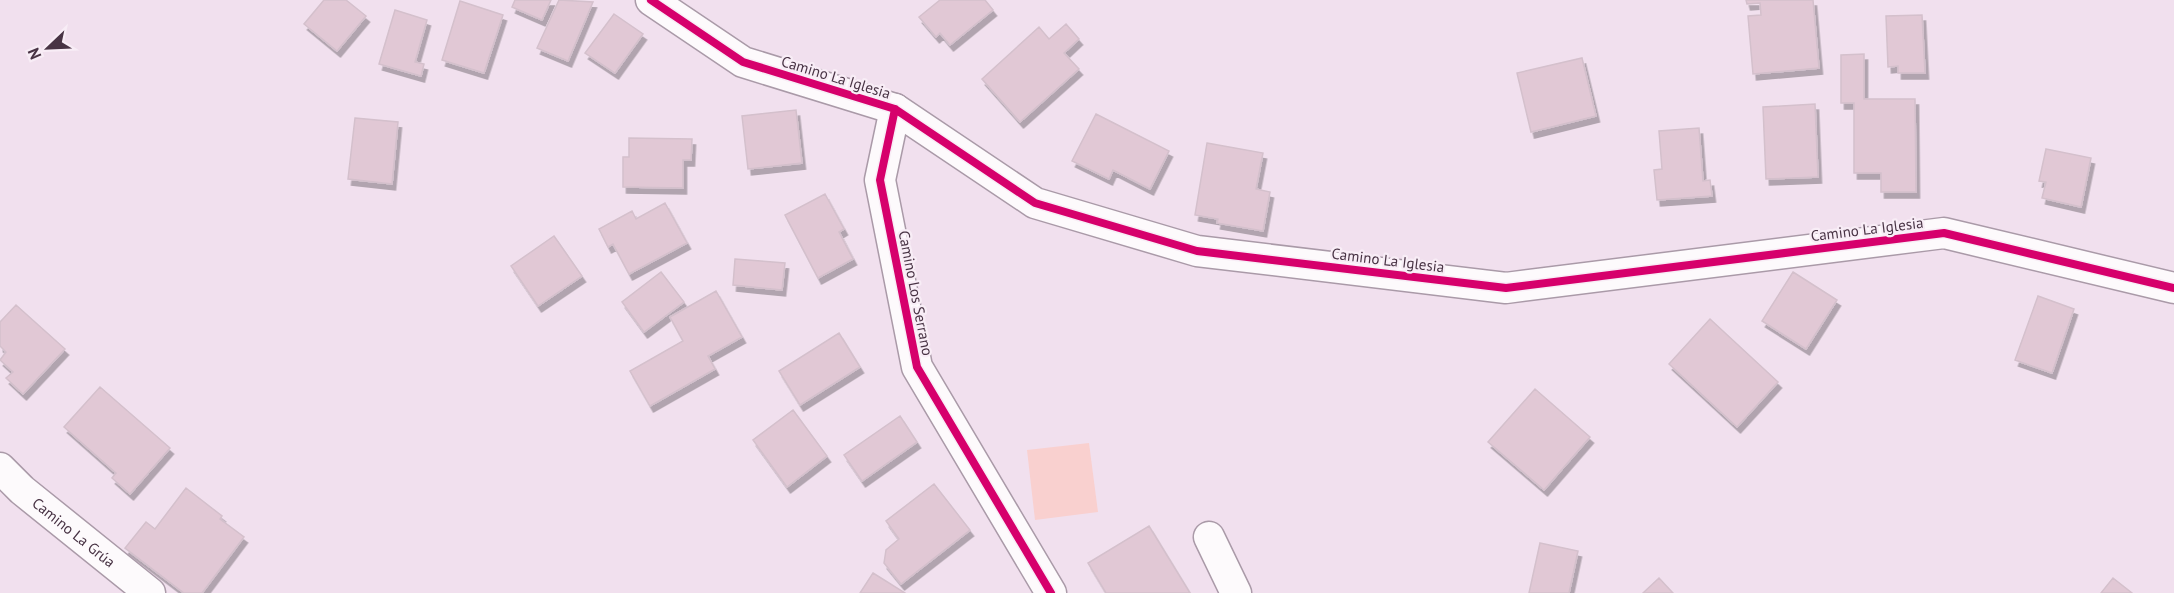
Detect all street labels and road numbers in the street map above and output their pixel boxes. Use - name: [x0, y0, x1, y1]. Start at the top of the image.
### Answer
- street label: Camino La Iglesia: [779, 51, 893, 103]
- street label: Camino La Iglesia: [1810, 213, 1924, 245]
- street label: Camino Los Serrano: [895, 229, 937, 357]
- street label: Camino La Iglesia: [1331, 244, 1445, 276]
- street label: Camino La Grúa: [29, 493, 119, 571]

